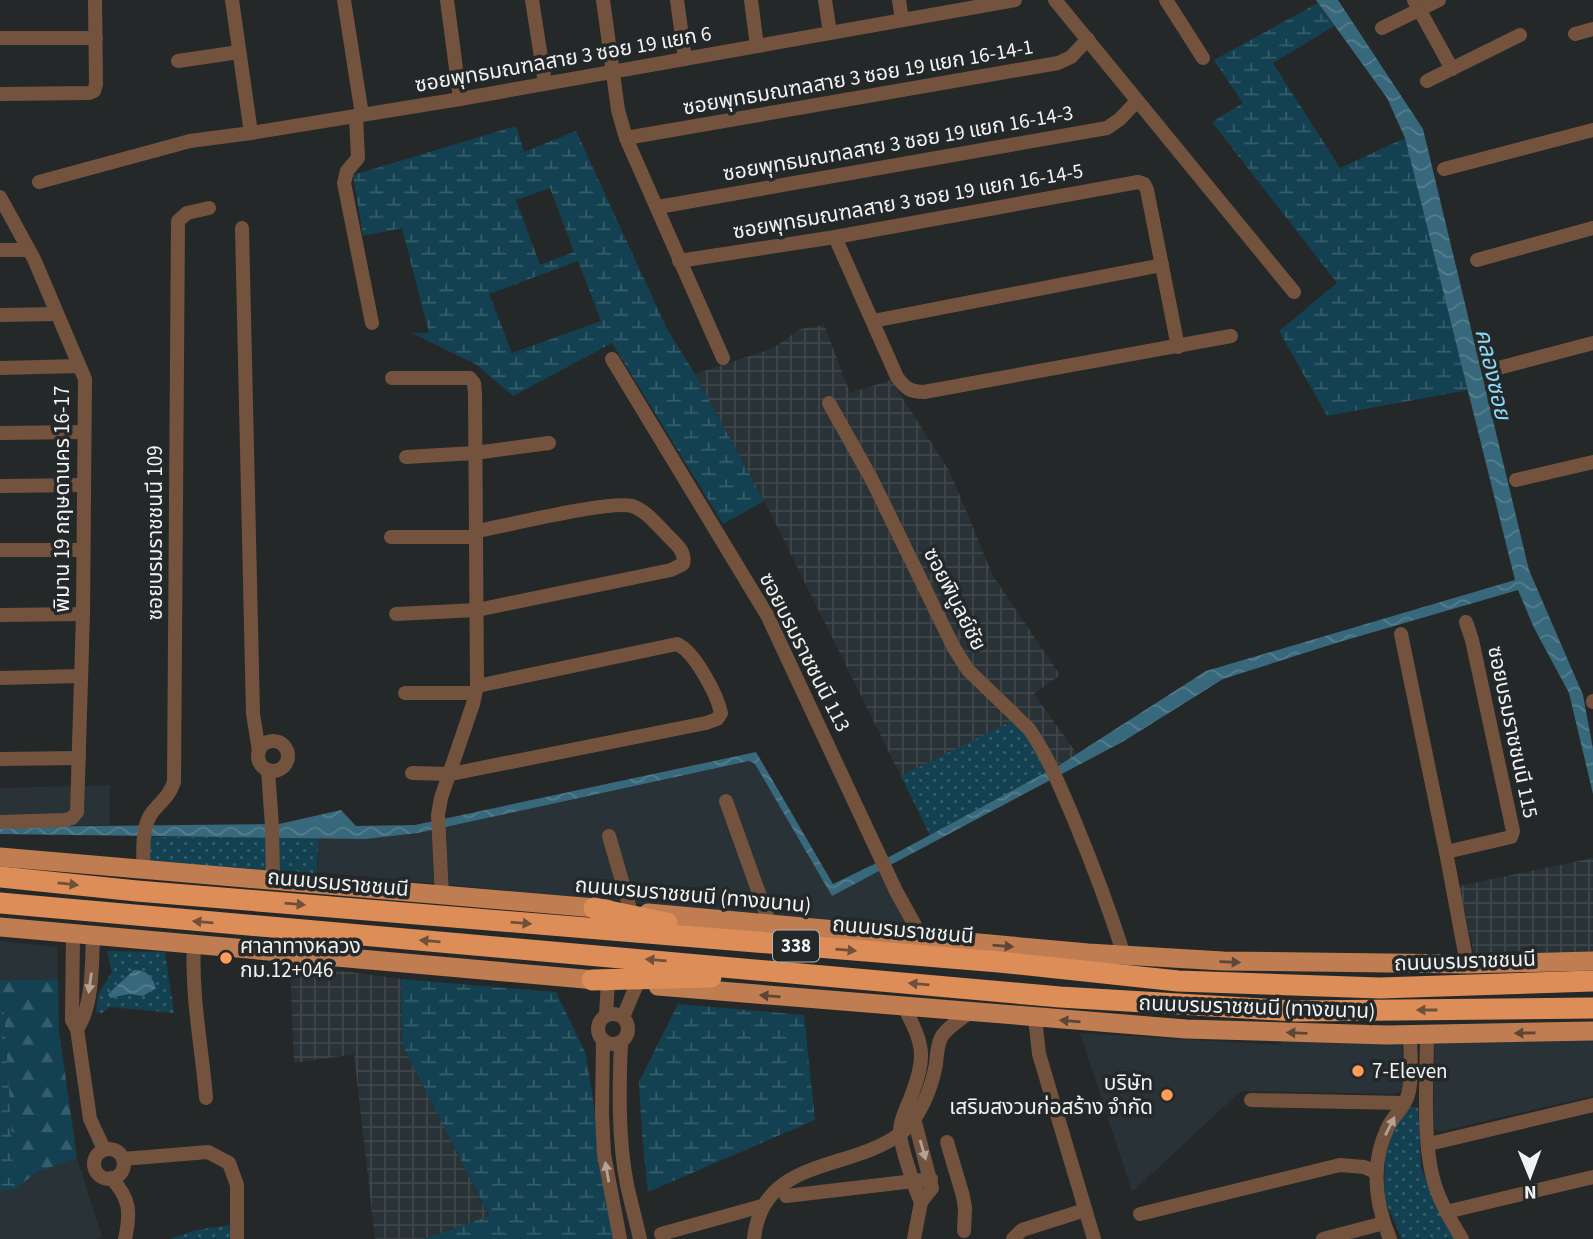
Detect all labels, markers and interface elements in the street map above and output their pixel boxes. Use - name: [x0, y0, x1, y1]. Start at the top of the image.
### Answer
- street label: ซอยพุทธมณฑลสาย 3 ซอย 19 แยก 6: [412, 18, 714, 100]
- street label: ซอยพุทธมณฑลสาย 3 ซอย 19 แยก 16-14-1: [680, 31, 1036, 123]
- street label: ซอยพุทธมณฑลสาย 3 ซอย 19 แยก 16-14-3: [720, 97, 1076, 189]
- street label: ซอยพุทธมณฑลสาย 3 ซอย 19 แยก 16-14-5: [730, 155, 1086, 247]
- water label: คลองซอย: [1467, 325, 1520, 424]
- street label: พิมาน 19 กฤษดานคร 16-17: [47, 386, 77, 612]
- street label: ซอยบรมราชชนนี 109: [140, 445, 170, 621]
- street label: ซอยพิบูลย์ชัย: [916, 542, 994, 656]
- street label: ซอยบรมราชชนนี 113: [752, 567, 858, 737]
- street label: ซอยบรมราชชนนี 115: [1480, 643, 1546, 821]
- street label: ถนนบรมราชชนนี: [266, 862, 410, 904]
- street label: ถนนบรมราชชนนี (ทางขนาน): [574, 870, 812, 920]
- one-way arrow: [57, 879, 79, 890]
- one-way arrow: [284, 899, 306, 910]
- street label: ถนนบรมราชชนนี: [831, 909, 975, 951]
- one-way arrow: [192, 916, 214, 927]
- one-way arrow: [510, 918, 532, 929]
- road number: 338: [773, 930, 819, 962]
- place label: ศาลาทางหลวง กม.12+046: [240, 931, 361, 985]
- one-way arrow: [418, 935, 440, 946]
- one-way arrow: [992, 941, 1014, 952]
- street label: ถนนบรมราชชนนี: [1394, 944, 1536, 978]
- one-way arrow: [835, 945, 857, 956]
- marker: ศาลาทางหลวง กม.12+046: [218, 950, 234, 966]
- one-way arrow: [645, 954, 667, 965]
- one-way arrow: [1219, 956, 1241, 967]
- one-way arrow: [84, 972, 95, 994]
- one-way arrow: [908, 978, 930, 989]
- street label: ถนนบรมราชชนนี (ทางขนาน): [1138, 988, 1376, 1026]
- one-way arrow: [759, 990, 781, 1001]
- one-way arrow: [1416, 1004, 1438, 1016]
- one-way arrow: [1059, 1015, 1081, 1026]
- one-way arrow: [1286, 1027, 1308, 1038]
- one-way arrow: [1514, 1028, 1536, 1039]
- place label: 7-Eleven: [1372, 1056, 1448, 1086]
- marker: 7-Eleven: [1350, 1063, 1366, 1079]
- place label: บริษัท เสริมสงวนก่อสร้าง จำกัด: [949, 1068, 1153, 1122]
- marker: บริษัท เสริมสงวนก่อสร้าง จำกัด: [1159, 1087, 1175, 1103]
- one-way arrow: [1383, 1116, 1395, 1136]
- one-way arrow: [919, 1140, 929, 1161]
- north arrow: [1495, 1141, 1565, 1211]
- one-way arrow: [601, 1161, 612, 1183]
- text: N: [1524, 1178, 1537, 1205]

